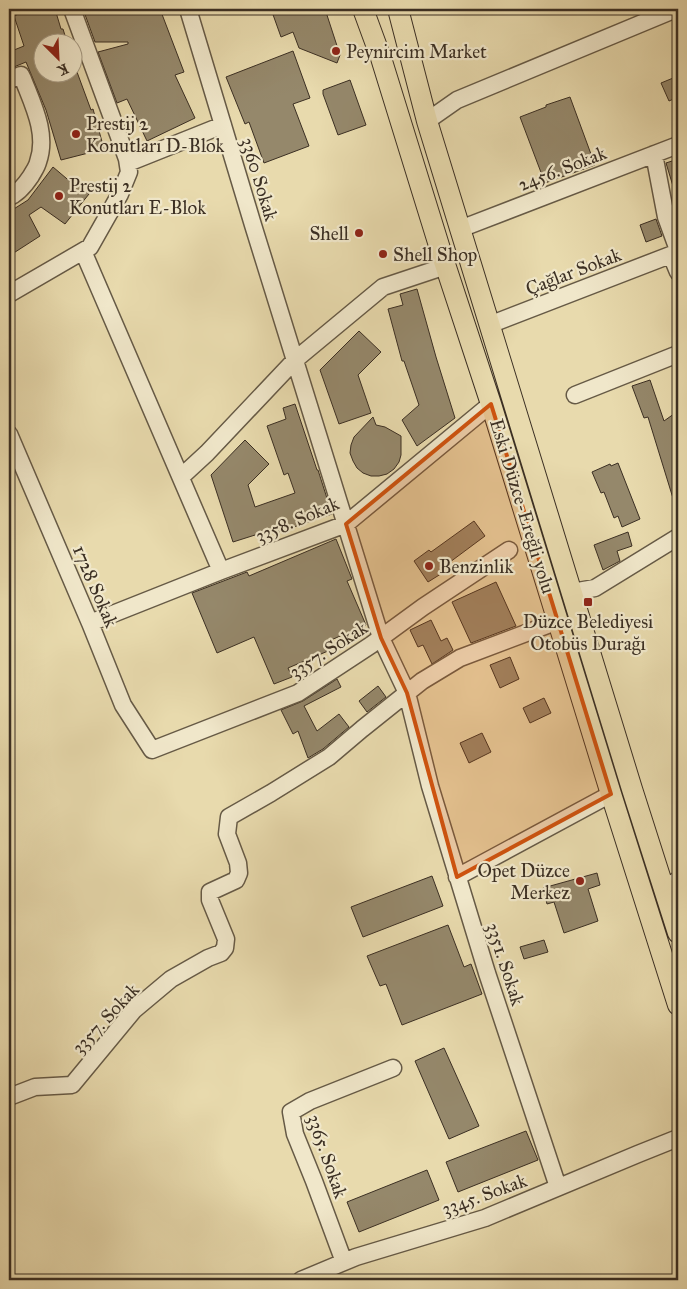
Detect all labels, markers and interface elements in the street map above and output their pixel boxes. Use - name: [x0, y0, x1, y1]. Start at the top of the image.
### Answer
- north arrow: [32, 32, 82, 82]
- place label: Peynircim Market: [346, 40, 487, 63]
- marker: Peynircim Market: [330, 45, 342, 57]
- text: K: [54, 60, 71, 80]
- place label: Prestij 2 Konutları D-Blok: [86, 112, 225, 157]
- marker: Prestij 2 Konutları D-Blok: [70, 128, 82, 140]
- street label: 3360 Sokak: [236, 135, 283, 224]
- street label: 2456. Sokak: [515, 141, 610, 196]
- place label: Prestij 2 Konutları E-Blok: [69, 174, 206, 219]
- marker: Prestij 2 Konutları E-Blok: [53, 190, 65, 202]
- place label: Shell: [309, 222, 350, 245]
- marker: Shell: [353, 227, 365, 239]
- place label: Shell Shop: [393, 243, 477, 266]
- street label: Çağlar Sokak: [522, 243, 625, 301]
- marker: Shell Shop: [377, 248, 389, 260]
- street label: Eski Düzce-Ereğli yolu: [484, 416, 560, 597]
- street label: 3358. Sokak: [252, 492, 343, 547]
- street label: 1728 Sokak: [68, 541, 123, 631]
- place label: Benzinlik: [439, 555, 513, 578]
- marker: Benzinlik: [423, 560, 435, 572]
- marker: Düzce Belediyesi Otobüs Durağı: [582, 596, 594, 608]
- place label: Düzce Belediyesi Otobüs Durağı: [523, 610, 653, 656]
- street label: 3357. Sokak: [285, 616, 372, 683]
- place label: Opet Düzce Merkez: [477, 859, 570, 904]
- marker: Opet Düzce Merkez: [574, 875, 586, 887]
- street label: 3351. Sokak: [481, 920, 530, 1009]
- street label: 3357. Sokak: [67, 978, 144, 1058]
- street label: 3365. Sokak: [302, 1111, 353, 1201]
- street label: 3345. Sokak: [439, 1168, 530, 1220]

